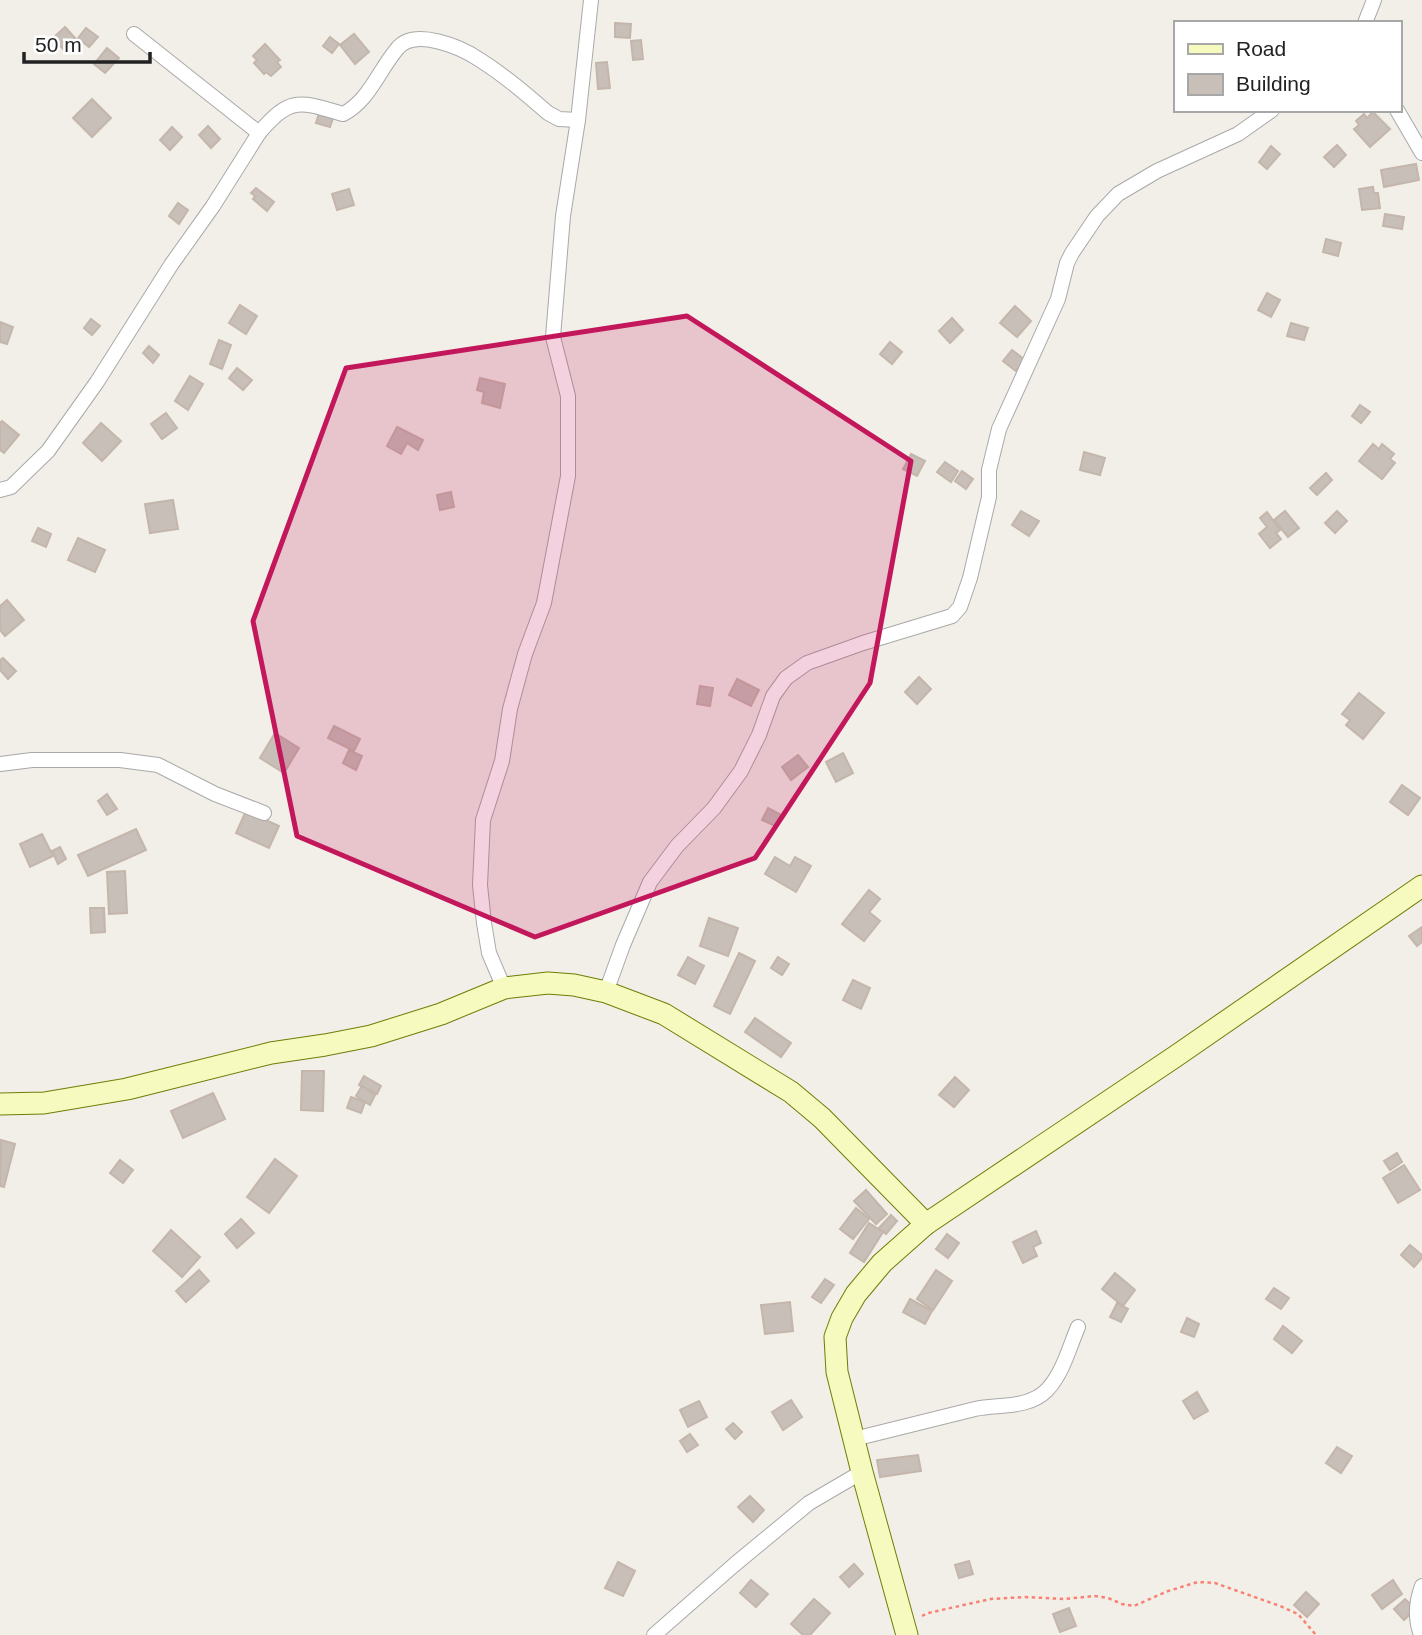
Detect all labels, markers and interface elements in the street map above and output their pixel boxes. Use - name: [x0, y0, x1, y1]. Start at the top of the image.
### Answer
- scale bar: [24, 21, 150, 65]
- legend: [1174, 21, 1401, 112]
- text: 50 m: [35, 33, 82, 56]
- text: Road: [1236, 37, 1286, 60]
- text: Building: [1236, 72, 1311, 95]

